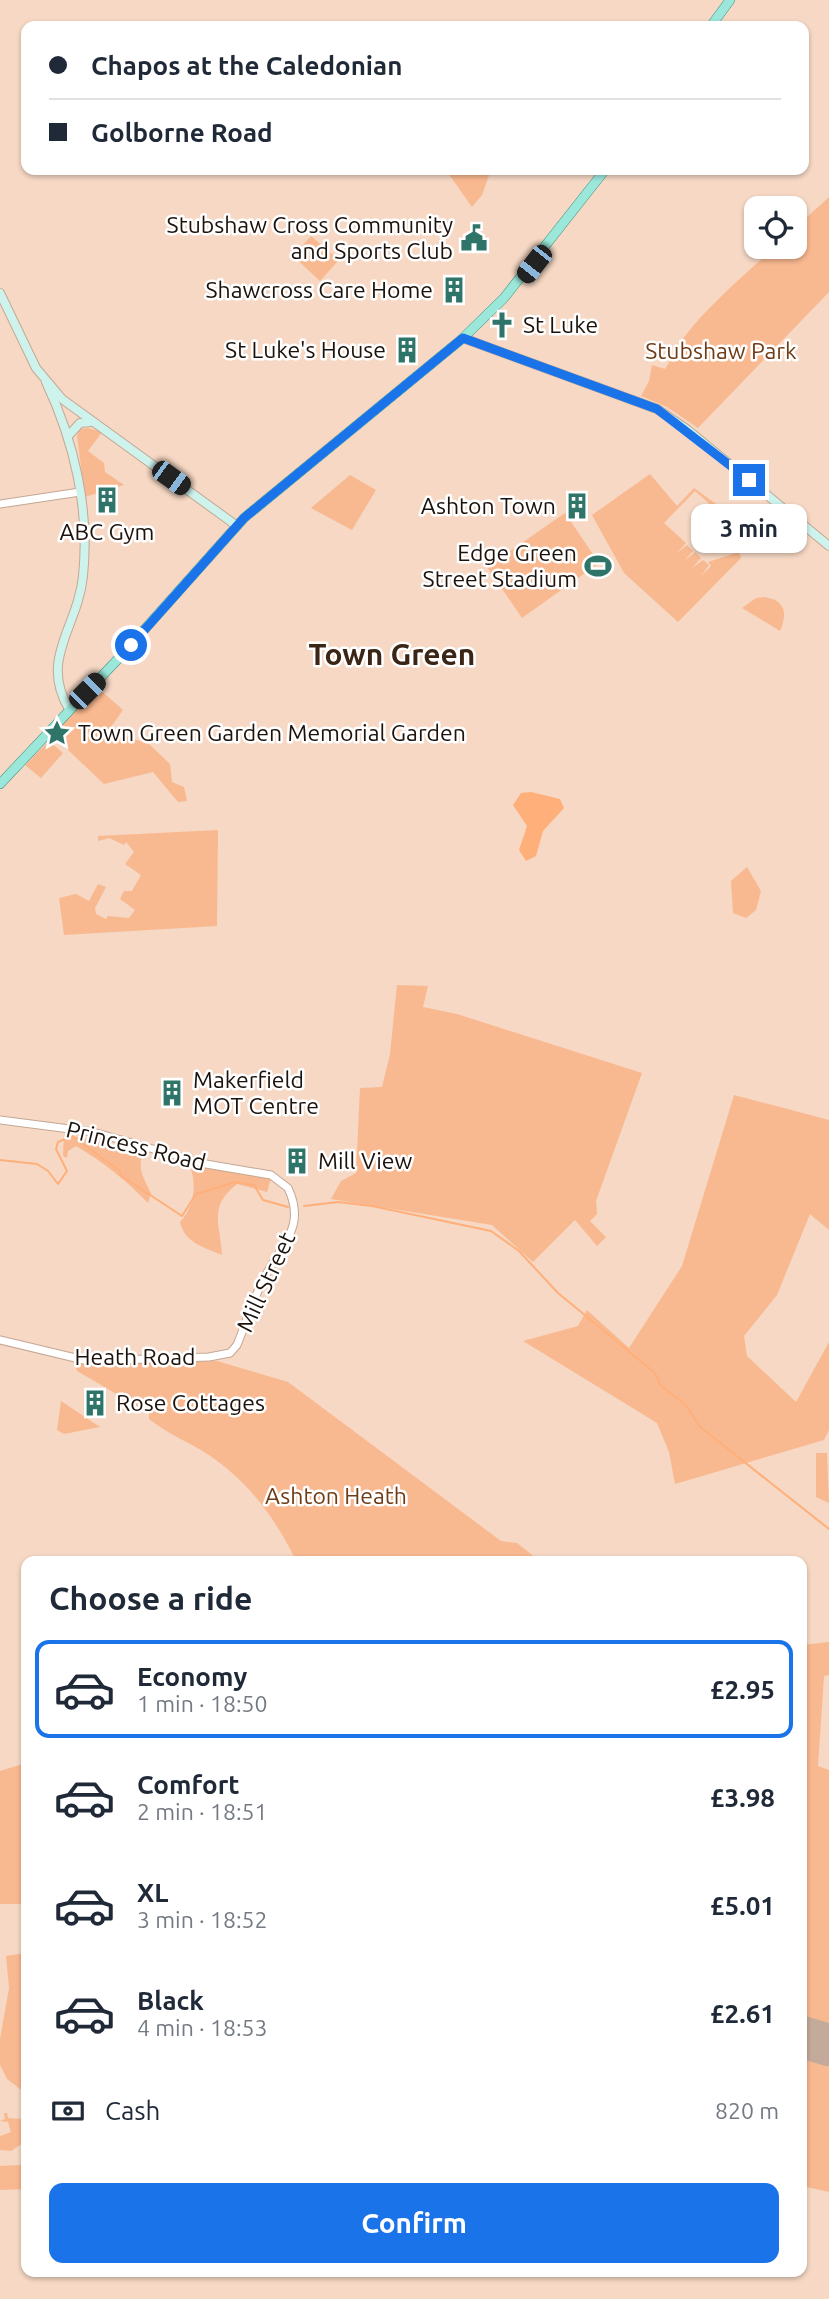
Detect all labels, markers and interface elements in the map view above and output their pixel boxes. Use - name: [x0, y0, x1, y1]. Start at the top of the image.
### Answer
- text: Chapos at the Caledonian: [91, 51, 402, 80]
- text: Golborne Road: [91, 118, 273, 147]
- map controls: [744, 196, 807, 259]
- button: locate: [744, 196, 807, 259]
- place label: Stubshaw Cross Community and Sports Club: [167, 212, 453, 263]
- public building icon: Stubshaw Cross Community and Sports Club: [459, 223, 489, 253]
- car: [513, 241, 556, 287]
- building icon: Shawcross Care Home: [439, 275, 469, 305]
- place label: Shawcross Care Home: [205, 277, 433, 302]
- church icon: St Luke: [487, 310, 517, 340]
- place label: St Luke: [523, 312, 598, 337]
- building icon: St Luke's House: [392, 335, 422, 365]
- place label: St Luke's House: [225, 337, 386, 362]
- park label: Stubshaw Park: [645, 338, 797, 363]
- car: [148, 457, 195, 499]
- route end: [733, 464, 765, 496]
- building icon: ABC Gym: [92, 485, 122, 515]
- building icon: Ashton Town: [562, 491, 592, 521]
- place label: Ashton Town: [421, 493, 556, 518]
- callout: 3 min: [691, 504, 807, 554]
- text: 3 min: [720, 516, 778, 541]
- place label: ABC Gym: [60, 519, 154, 544]
- place label: Edge Green Street Stadium: [423, 540, 577, 591]
- sports icon: Edge Green Street Stadium: [583, 551, 613, 581]
- route start: [115, 629, 147, 661]
- district label: Town Green: [309, 637, 475, 671]
- car: [65, 669, 110, 713]
- place icon: Town Green Garden Memorial Garden: [42, 718, 72, 748]
- place label: Town Green Garden Memorial Garden: [78, 720, 466, 745]
- place label: Makerfield MOT Centre: [193, 1067, 319, 1118]
- building icon: Makerfield MOT Centre: [157, 1078, 187, 1108]
- street label: Princess Road: [64, 1116, 208, 1175]
- building icon: Mill View: [282, 1146, 312, 1176]
- place label: Mill View: [318, 1148, 413, 1173]
- street label: Mill Street: [232, 1228, 300, 1336]
- street label: Heath Road: [74, 1344, 196, 1369]
- building icon: Rose Cottages: [80, 1388, 110, 1418]
- place label: Rose Cottages: [116, 1390, 265, 1415]
- park label: Ashton Heath: [265, 1483, 407, 1508]
- text: Choose a ride: [49, 1580, 252, 1616]
- icon: car: [53, 1658, 116, 1721]
- text: Economy: [137, 1662, 247, 1691]
- text: £2.95: [710, 1675, 775, 1704]
- text: 1 min · 18:50: [137, 1691, 268, 1716]
- icon: car: [53, 1766, 116, 1829]
- text: Comfort: [137, 1770, 240, 1799]
- text: £3.98: [710, 1783, 775, 1812]
- text: 2 min · 18:51: [137, 1799, 268, 1824]
- icon: car: [53, 1874, 116, 1937]
- text: XL: [137, 1878, 168, 1907]
- text: £5.01: [710, 1891, 775, 1920]
- text: 3 min · 18:52: [137, 1907, 268, 1932]
- icon: car: [53, 1982, 116, 2045]
- text: Black: [137, 1986, 204, 2015]
- text: £2.61: [710, 1999, 775, 2028]
- text: 4 min · 18:53: [137, 2015, 268, 2040]
- icon: cash: [49, 2092, 87, 2130]
- text: Cash: [105, 2096, 160, 2125]
- text: 820 m: [715, 2098, 779, 2123]
- button: Confirm: [49, 2183, 779, 2263]

